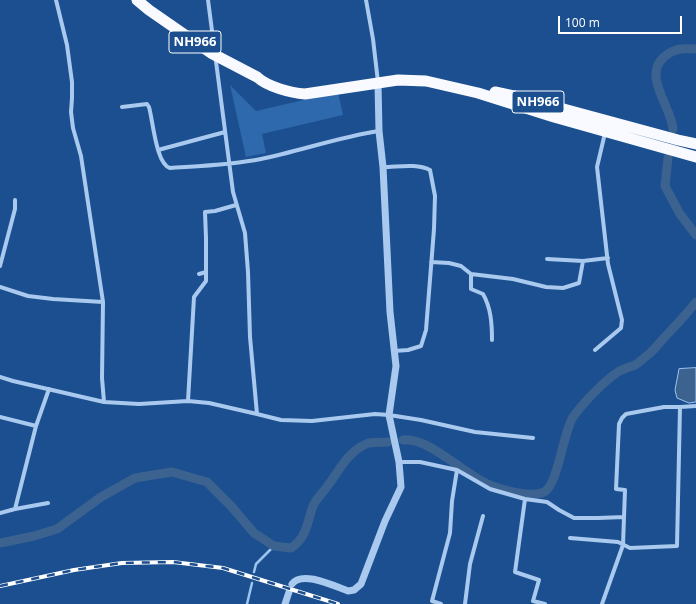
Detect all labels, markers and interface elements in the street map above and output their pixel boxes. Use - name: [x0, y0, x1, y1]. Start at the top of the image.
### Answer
- scale bar: [560, 8, 684, 34]
- text: 100 m: [565, 14, 600, 31]
- road number: NH966: [169, 31, 221, 53]
- road number: NH966: [512, 91, 564, 113]

